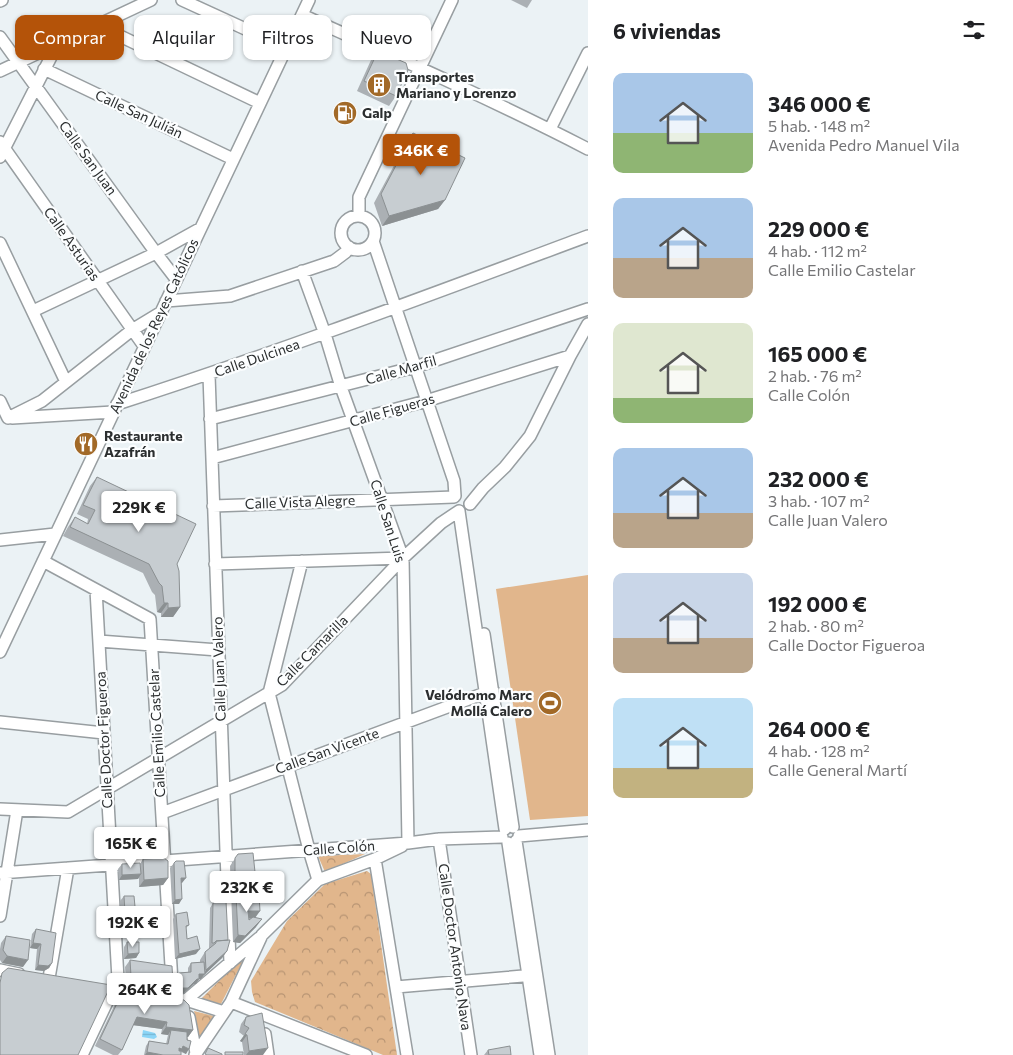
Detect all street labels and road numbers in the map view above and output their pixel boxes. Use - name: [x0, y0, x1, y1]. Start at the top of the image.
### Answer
- street label: Calle San Julián: [93, 86, 186, 141]
- street label: Calle San Juan: [56, 117, 121, 198]
- street label: Calle Asturias: [41, 203, 104, 284]
- street label: Avenida de los Reyes Católicos: [105, 236, 202, 416]
- street label: Calle Dulcinea: [212, 335, 302, 380]
- street label: Calle Marfil: [363, 351, 438, 388]
- street label: Calle Figueras: [347, 389, 436, 430]
- street label: Calle San Luis: [367, 477, 410, 564]
- street label: Calle Vista Alegre: [245, 491, 355, 512]
- street label: Calle Camarilla: [272, 611, 351, 690]
- street label: Calle Juan Valero: [208, 616, 229, 722]
- street label: Calle Emilio Castelar: [145, 668, 168, 798]
- street label: Calle Doctor Figueroa: [91, 671, 116, 809]
- street label: Calle San Vicente: [273, 724, 381, 777]
- street label: Calle Colón: [302, 837, 375, 858]
- street label: Calle Doctor Antonio Nava: [435, 862, 476, 1031]

